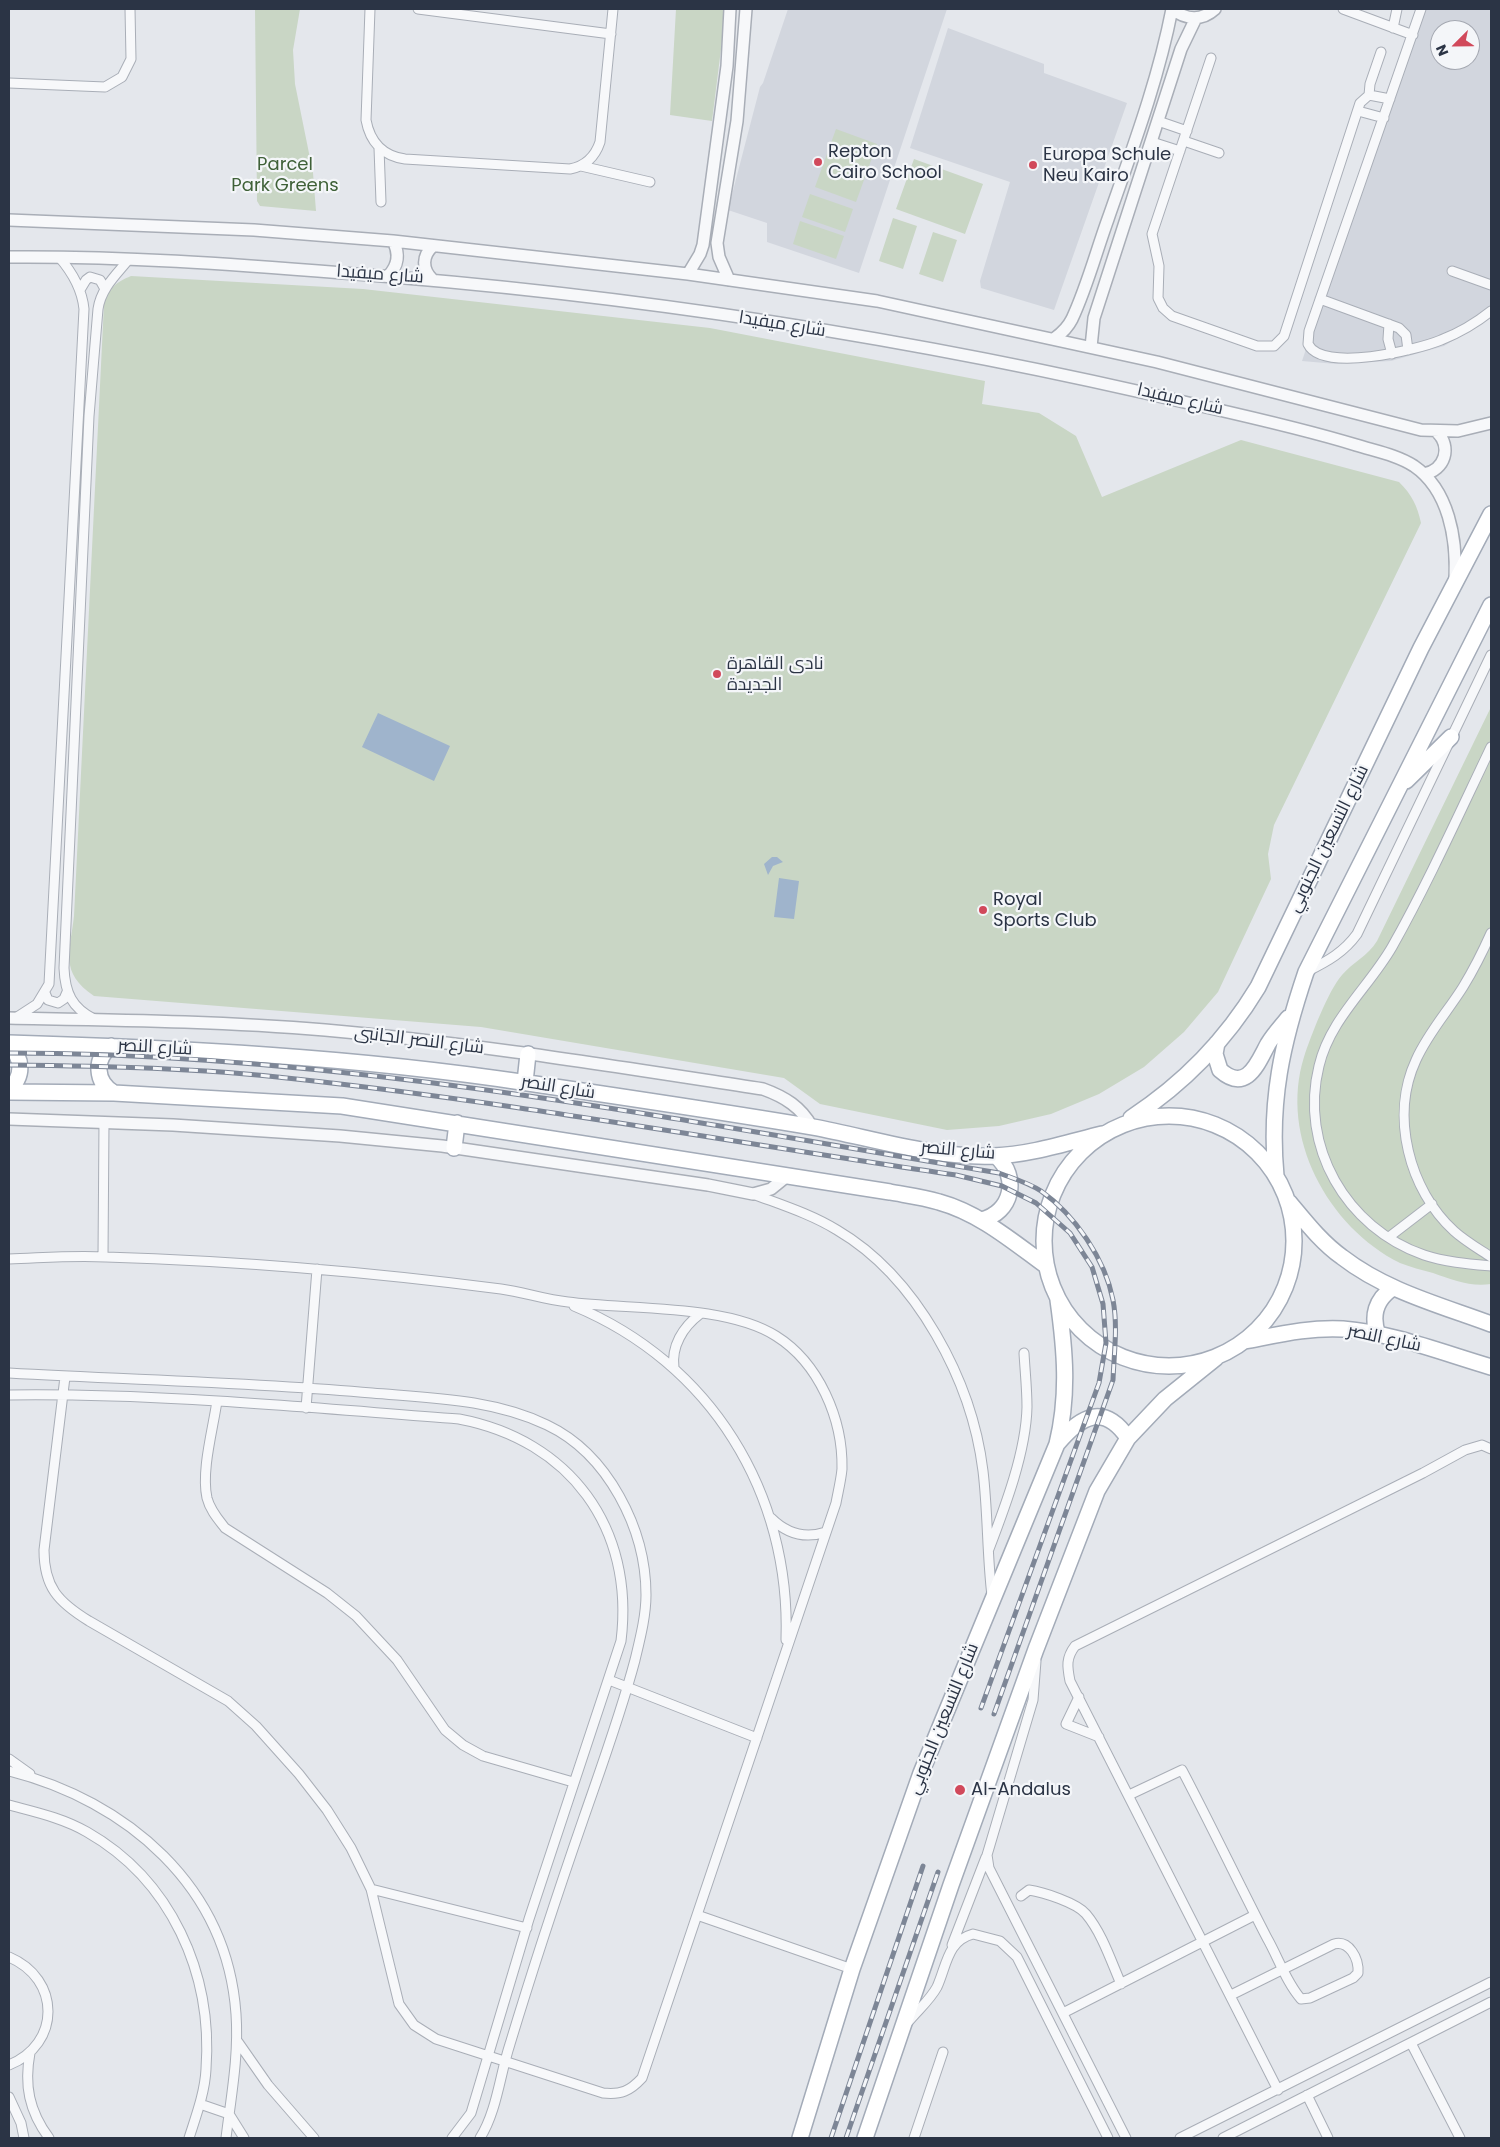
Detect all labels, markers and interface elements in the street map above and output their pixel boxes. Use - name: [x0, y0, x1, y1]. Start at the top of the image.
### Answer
- north arrow: [1430, 20, 1480, 70]
- text: N: [1431, 42, 1453, 59]
- place label: Repton Cairo School: [828, 141, 942, 183]
- place label: Europa Schule Neu Kairo: [1043, 144, 1171, 186]
- park label: Parcel Park Greens: [231, 154, 339, 196]
- marker: Repton Cairo School: [812, 156, 824, 168]
- marker: Europa Schule Neu Kairo: [1027, 159, 1039, 171]
- street label: شارع ميفيدا: [335, 261, 425, 289]
- street label: شارع ميفيدا: [737, 307, 827, 343]
- street label: شارع ميفيدا: [1135, 380, 1225, 420]
- place label: نادى القاهرة الجديدة: [727, 653, 824, 696]
- marker: نادى القاهرة الجديدة: [711, 668, 723, 680]
- street label: شارع التسعين الجنوبي: [1284, 762, 1374, 916]
- place label: Royal Sports Club: [993, 889, 1097, 932]
- marker: Royal Sports Club: [977, 904, 989, 916]
- street label: شارع النصر الجانبى: [353, 1022, 485, 1060]
- street label: شارع النصر: [117, 1035, 193, 1061]
- street label: شارع النصر: [519, 1071, 597, 1105]
- street label: شارع النصر: [920, 1137, 996, 1165]
- street label: شارع النصر: [1345, 1321, 1423, 1357]
- street label: شارع التسعين الجنوبي: [904, 1640, 984, 1798]
- place label: Al-Andalus: [971, 1779, 1071, 1801]
- marker: Al-Andalus: [953, 1783, 967, 1797]

